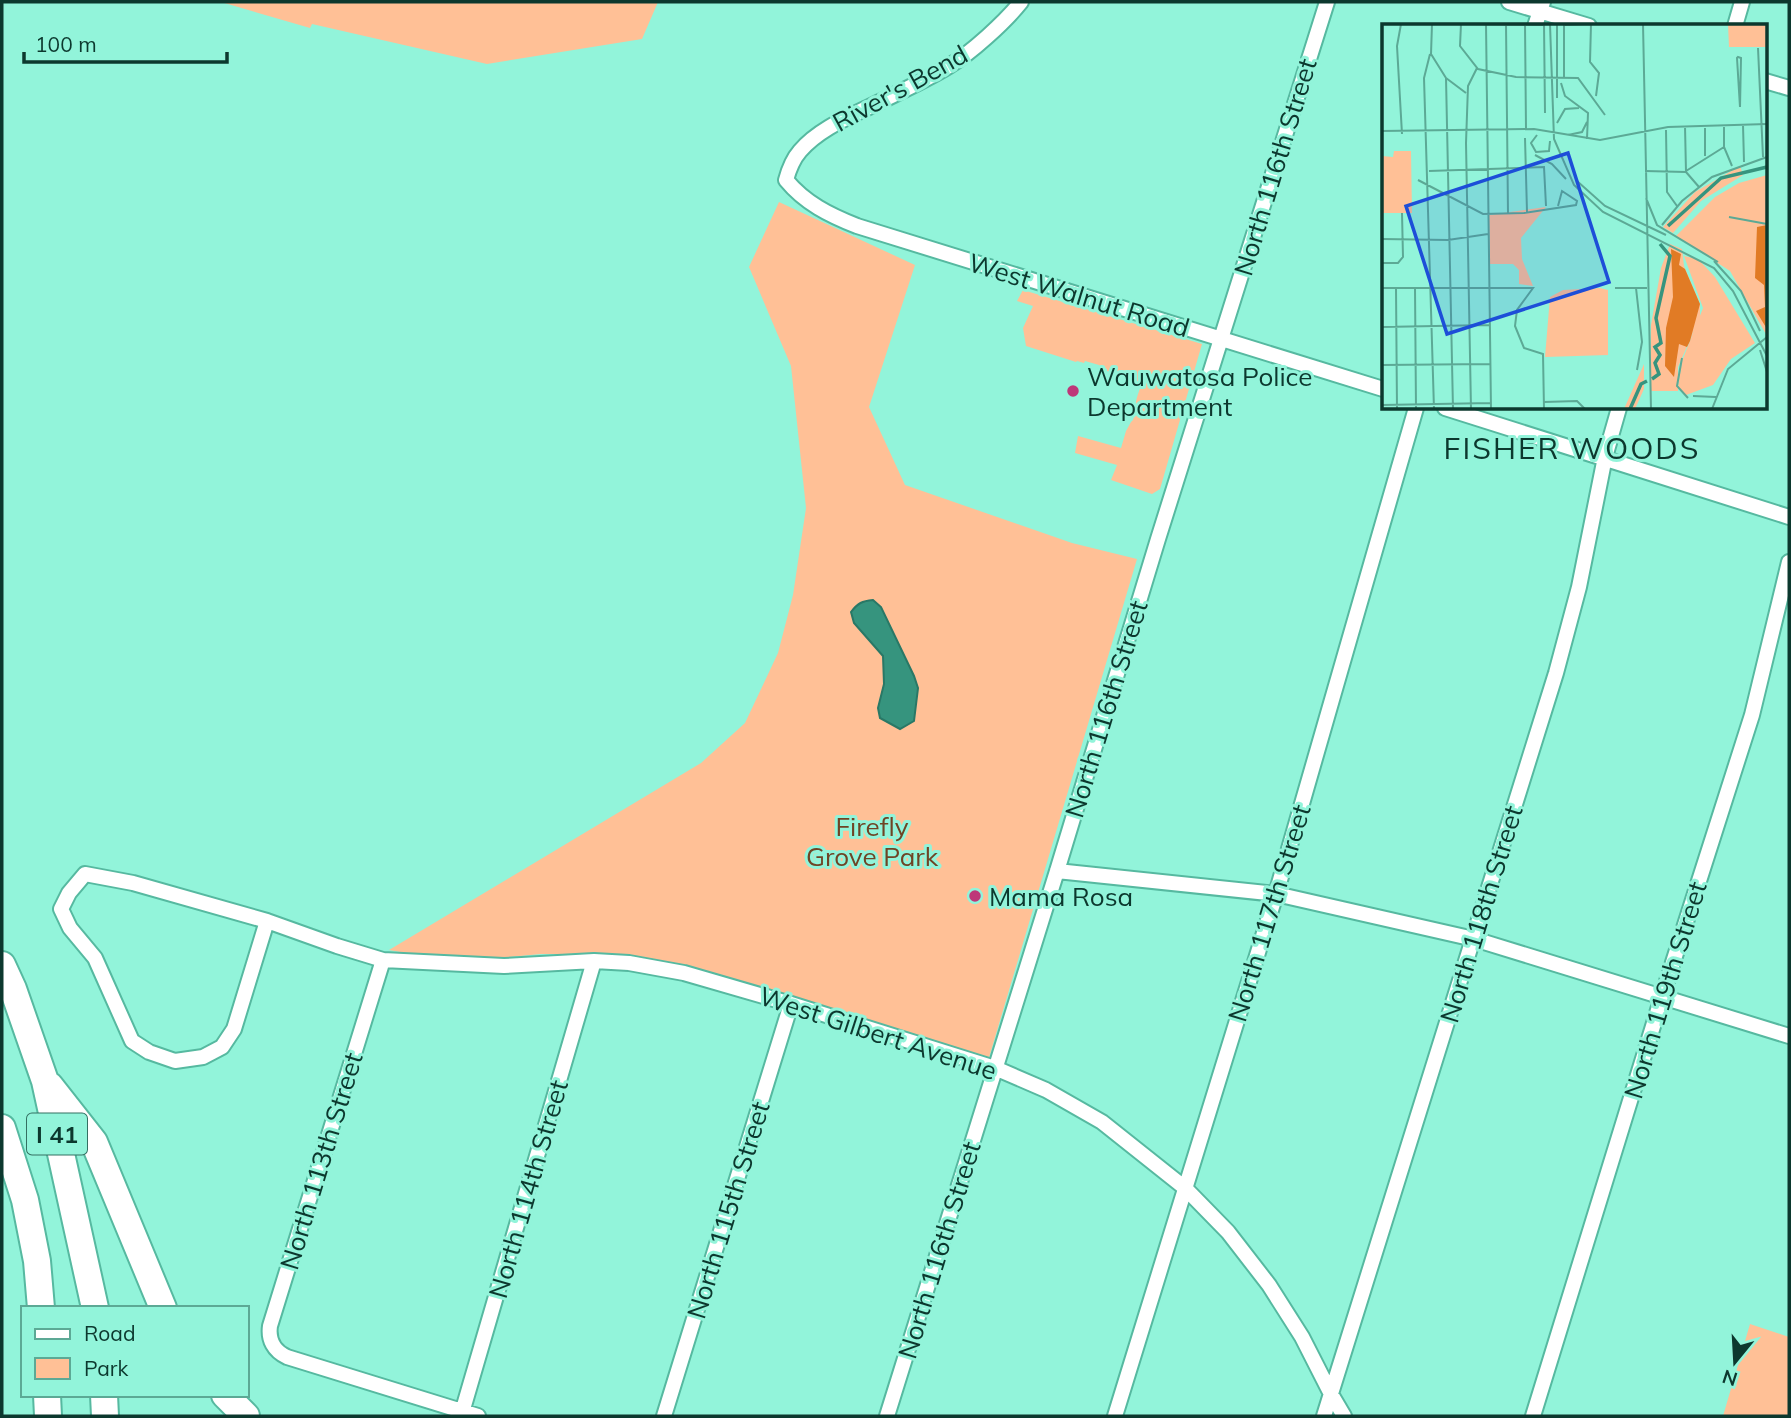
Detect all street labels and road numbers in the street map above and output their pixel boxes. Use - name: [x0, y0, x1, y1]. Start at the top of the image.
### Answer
- street label: River's Bend: [827, 37, 973, 139]
- street label: North 116th Street: [1226, 54, 1324, 280]
- street label: West Walnut Road: [965, 246, 1193, 344]
- street label: North 116th Street: [1057, 596, 1155, 822]
- street label: North 117th Street: [1220, 800, 1318, 1026]
- street label: North 118th Street: [1432, 801, 1530, 1027]
- street label: North 119th Street: [1616, 877, 1714, 1103]
- street label: West Gilbert Avenue: [755, 979, 1001, 1087]
- street label: North 113th Street: [272, 1048, 370, 1274]
- street label: North 114th Street: [481, 1076, 575, 1302]
- street label: North 115th Street: [679, 1097, 777, 1323]
- road number: I 41: [27, 1114, 87, 1154]
- street label: North 116th Street: [890, 1137, 988, 1363]

